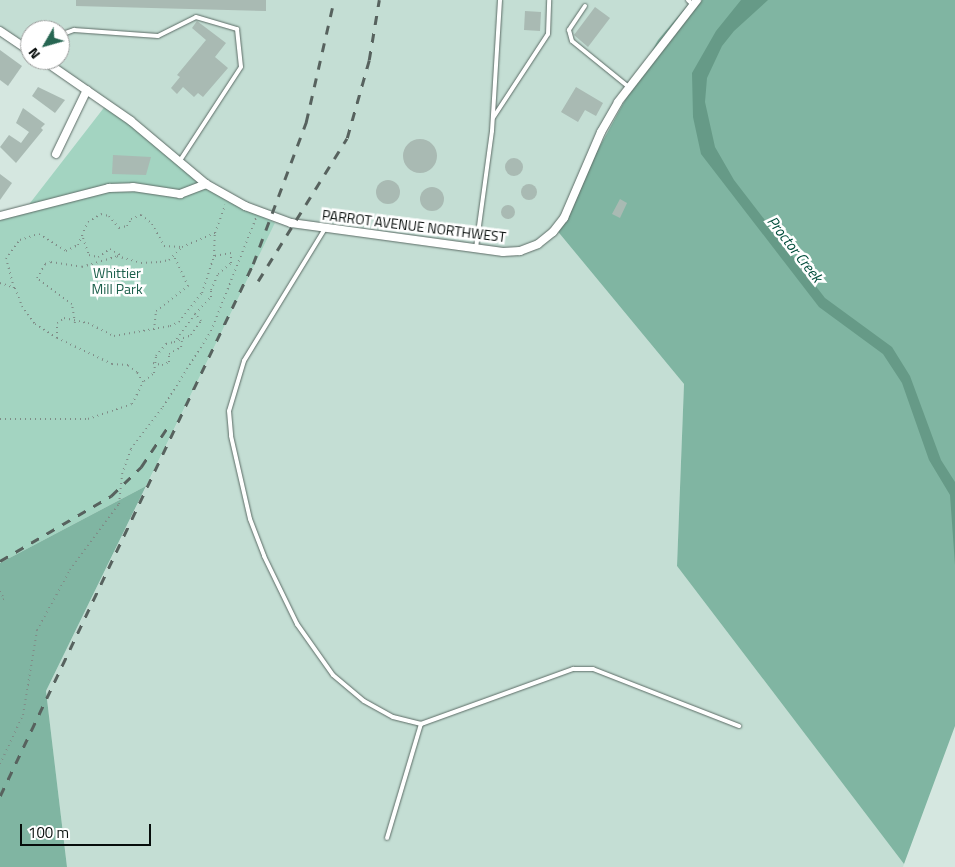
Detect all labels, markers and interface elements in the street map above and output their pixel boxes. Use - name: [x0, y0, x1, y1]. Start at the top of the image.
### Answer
- north arrow: [20, 20, 70, 70]
- text: N: [22, 44, 45, 64]
- street label: PARROT AVENUE NORTHWEST: [321, 206, 507, 246]
- water label: Proctor Creek: [764, 212, 826, 286]
- park label: Whittier Mill Park: [91, 265, 143, 298]
- scale bar: [22, 814, 154, 846]
- text: 100 m: [28, 821, 69, 844]

